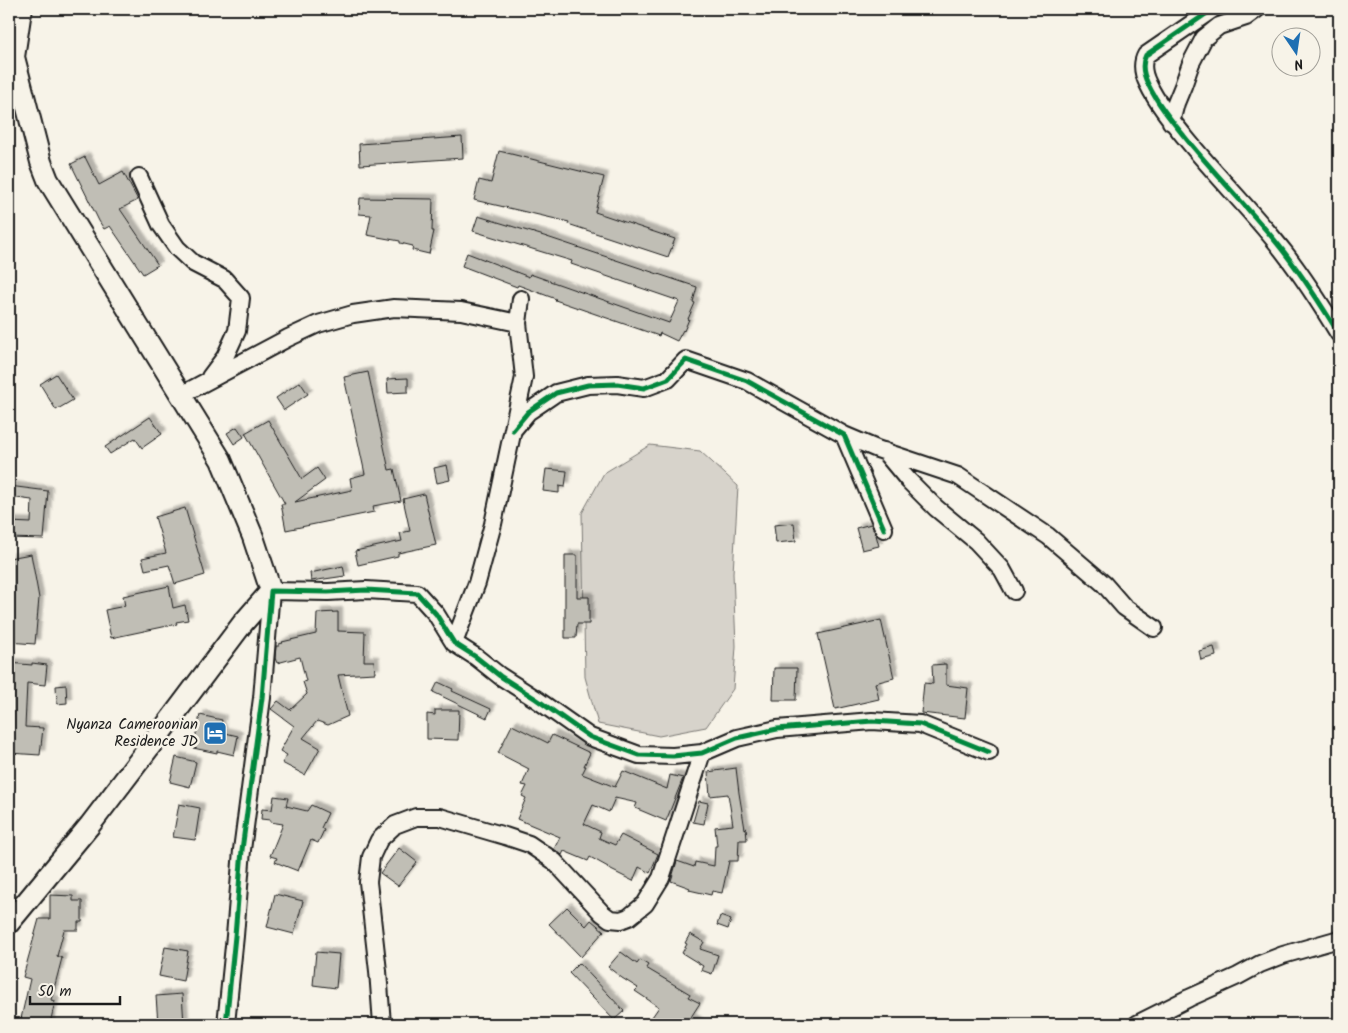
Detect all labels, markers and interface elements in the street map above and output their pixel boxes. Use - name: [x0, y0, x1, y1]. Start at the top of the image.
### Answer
- north arrow: [1270, 28, 1320, 78]
- text: N: [1292, 52, 1305, 75]
- place label: Nyanza Cameroonian Residence JD: [66, 713, 198, 754]
- hotel icon: Nyanza Cameroonian Residence JD: [202, 720, 228, 746]
- scale bar: [30, 973, 120, 1005]
- text: 50 m: [38, 980, 72, 1004]

